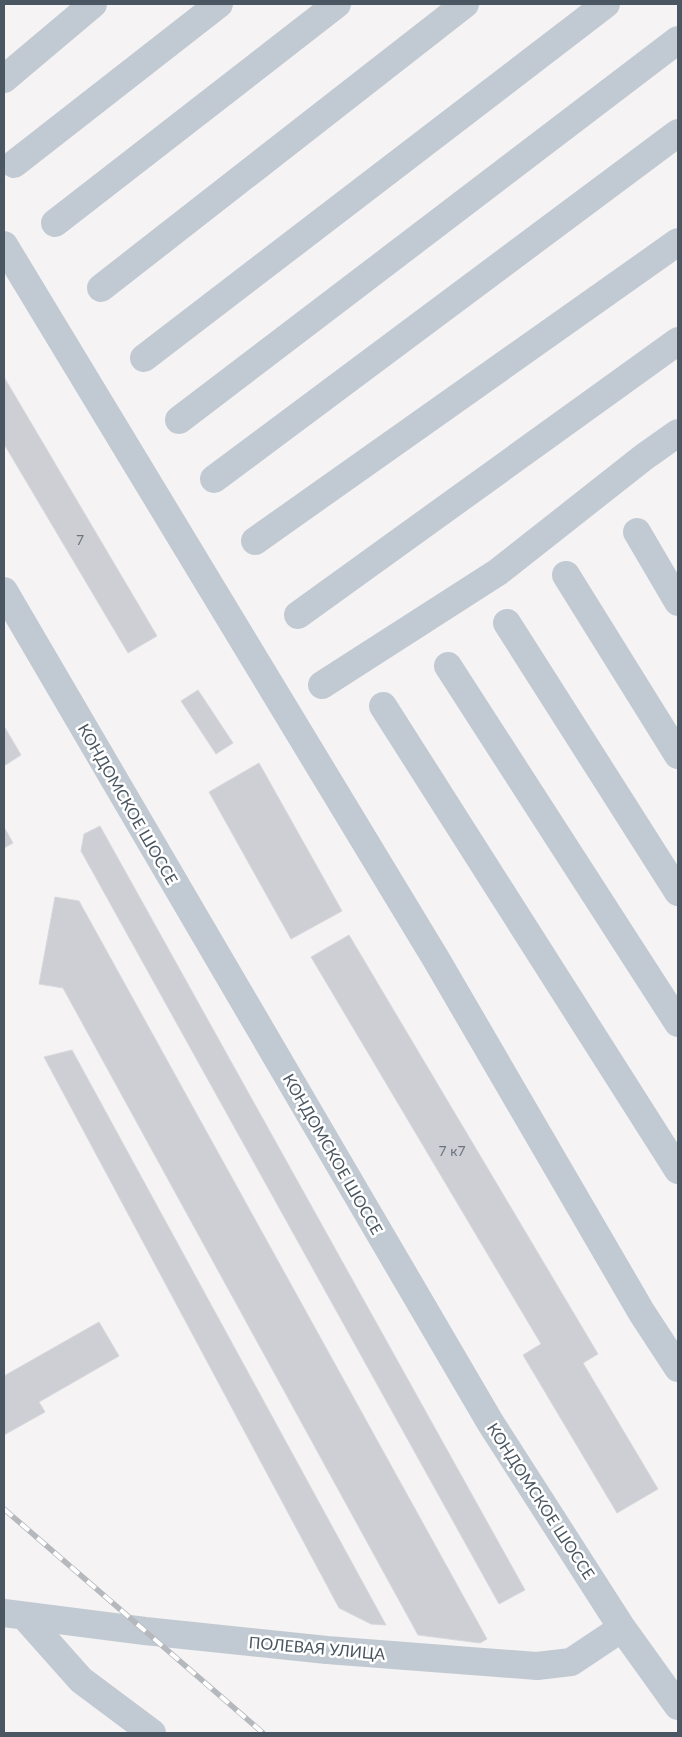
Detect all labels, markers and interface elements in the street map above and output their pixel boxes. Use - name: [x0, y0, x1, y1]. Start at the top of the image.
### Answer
- house number: 7: [76, 531, 84, 548]
- street label: КОНДОМСКОЕ ШОССЕ: [75, 720, 182, 888]
- street label: КОНДОМСКОЕ ШОССЕ: [280, 1070, 387, 1238]
- house number: 7 к7: [438, 1142, 466, 1159]
- street label: КОНДОМСКОЕ ШОССЕ: [484, 1419, 599, 1582]
- street label: ПОЛЕВАЯ УЛИЦА: [248, 1632, 386, 1663]

